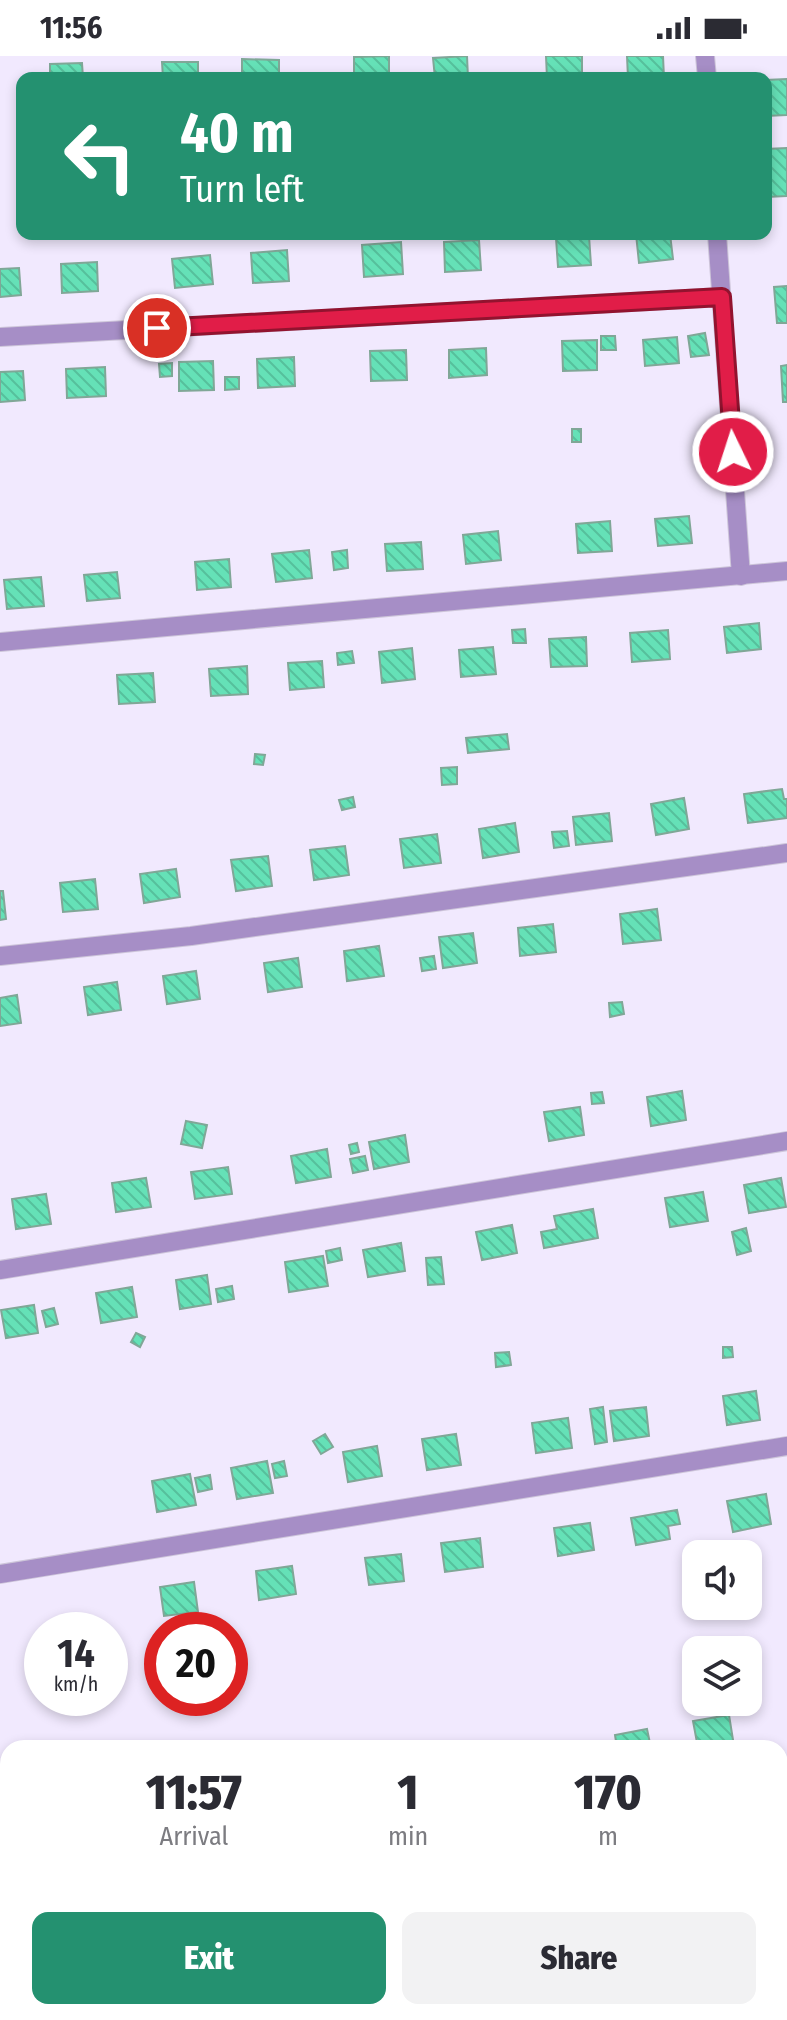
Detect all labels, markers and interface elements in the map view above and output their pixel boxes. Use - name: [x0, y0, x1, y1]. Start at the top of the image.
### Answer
- text: 11:56: [40, 10, 102, 46]
- text: 40 m: [180, 100, 294, 167]
- icon: left: [48, 104, 152, 208]
- text: Turn left: [180, 168, 304, 212]
- pin: [123, 294, 191, 362]
- icon: arrive: [135, 306, 179, 350]
- position arrow: [691, 410, 775, 494]
- map controls: [682, 1540, 762, 1716]
- button: sound: [682, 1540, 762, 1620]
- speed limit sign: 20: [144, 1612, 248, 1716]
- text: 14: [57, 1630, 95, 1678]
- button: layers: [682, 1636, 762, 1716]
- text: km/h: [54, 1672, 98, 1696]
- text: 11:57: [146, 1764, 242, 1822]
- text: 1: [398, 1764, 418, 1822]
- text: 170: [574, 1764, 642, 1822]
- text: Arrival: [159, 1821, 228, 1852]
- text: min: [388, 1821, 428, 1852]
- text: m: [598, 1821, 618, 1852]
- button: Exit: [32, 1912, 386, 2004]
- button: Share: [402, 1912, 756, 2004]

